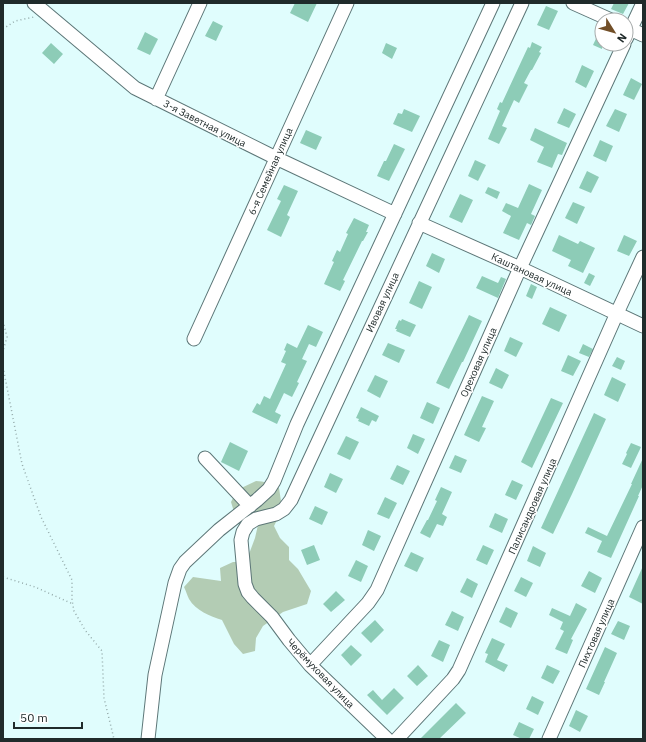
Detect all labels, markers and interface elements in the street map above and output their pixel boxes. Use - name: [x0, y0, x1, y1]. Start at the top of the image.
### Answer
- north arrow: [594, 12, 634, 52]
- text: N: [614, 31, 630, 45]
- street label: 3-я Заветная улица: [161, 97, 249, 150]
- street label: 6-я Семейная улица: [245, 125, 296, 217]
- street label: Каштановая улица: [489, 250, 575, 299]
- street label: Ивовая улица: [363, 270, 402, 334]
- street label: Ореховая улица: [457, 325, 500, 399]
- street label: Палисандровая улица: [505, 456, 560, 556]
- street label: Пихтовая улица: [575, 596, 618, 670]
- street label: Черёмуховая улица: [284, 636, 358, 711]
- scale bar: [14, 704, 82, 730]
- text: 50 m: [20, 710, 48, 725]

